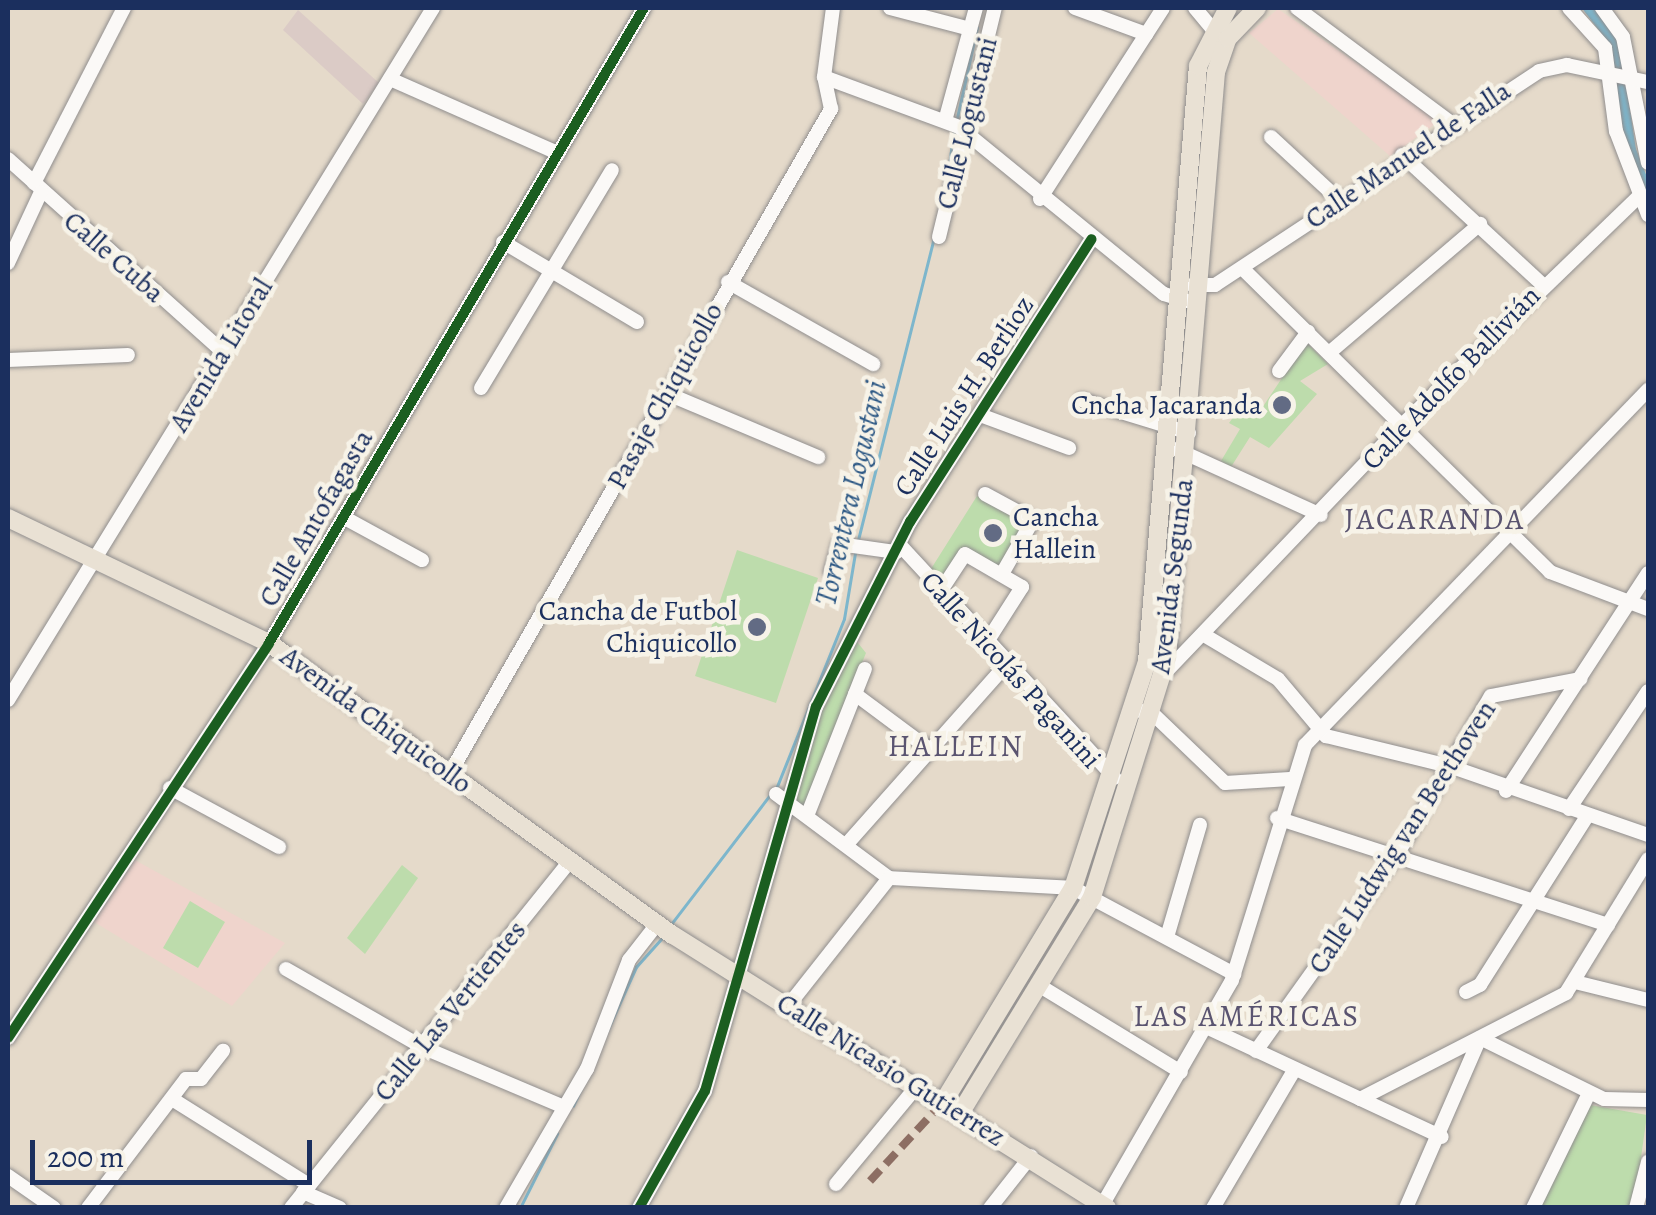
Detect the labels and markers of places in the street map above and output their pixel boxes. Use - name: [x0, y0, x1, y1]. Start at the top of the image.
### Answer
- place label: Cncha Jacaranda: [1071, 388, 1262, 422]
- marker: Cncha Jacaranda: [1271, 394, 1293, 416]
- place label: Cancha Hallein: [1013, 500, 1099, 566]
- marker: Cancha Hallein: [982, 522, 1004, 544]
- place label: Cancha de Futbol Chiquicollo: [539, 594, 737, 660]
- marker: Cancha de Futbol Chiquicollo: [746, 616, 768, 638]

